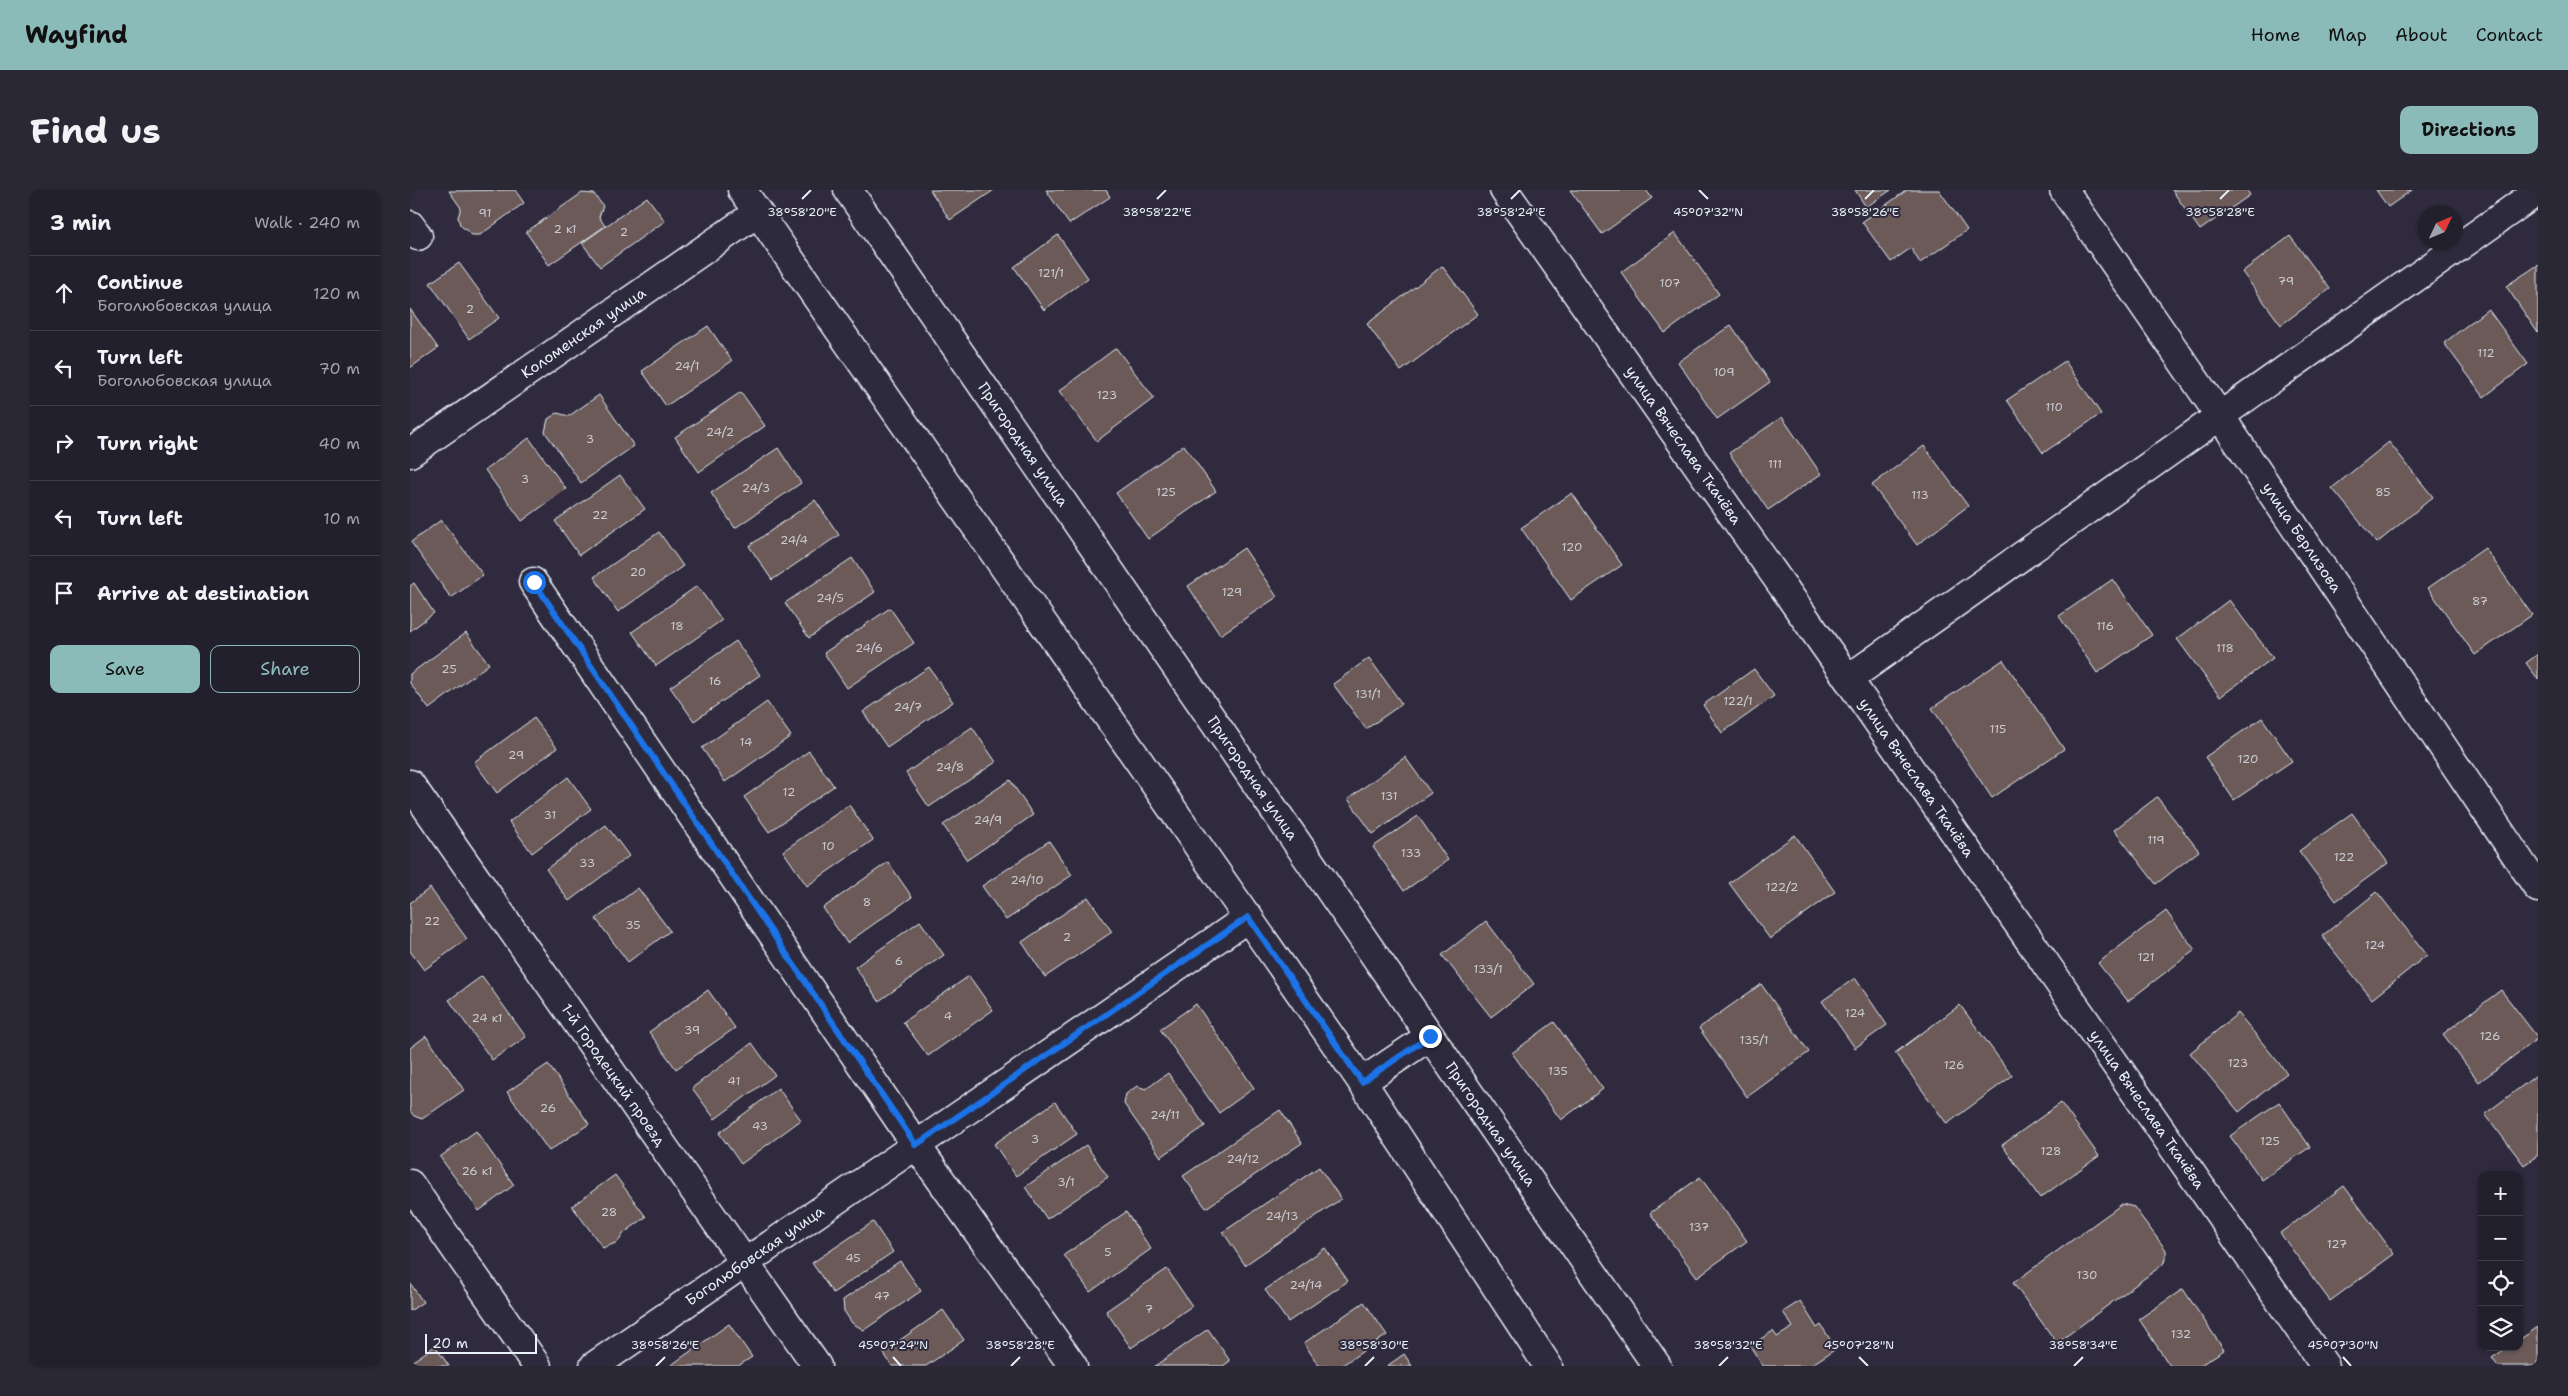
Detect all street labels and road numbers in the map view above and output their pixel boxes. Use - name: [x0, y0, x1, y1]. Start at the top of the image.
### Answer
- street label: Коломенская улица: [517, 283, 650, 383]
- street label: улица Вячеслава Ткачёва: [1621, 362, 1747, 529]
- street label: Пригородная улица: [973, 379, 1073, 511]
- street label: улица Берлизова: [2257, 478, 2346, 597]
- street label: улица Вячеслава Ткачёва: [1854, 694, 1979, 862]
- street label: Пригородная улица: [1203, 712, 1303, 845]
- street label: 1-й Городецкий проезд: [557, 1000, 671, 1151]
- street label: улица Вячеслава Ткачёва: [2085, 1026, 2210, 1194]
- street label: Пригородная улица: [1441, 1058, 1541, 1191]
- street label: Боголюбовская улица: [682, 1201, 829, 1310]

